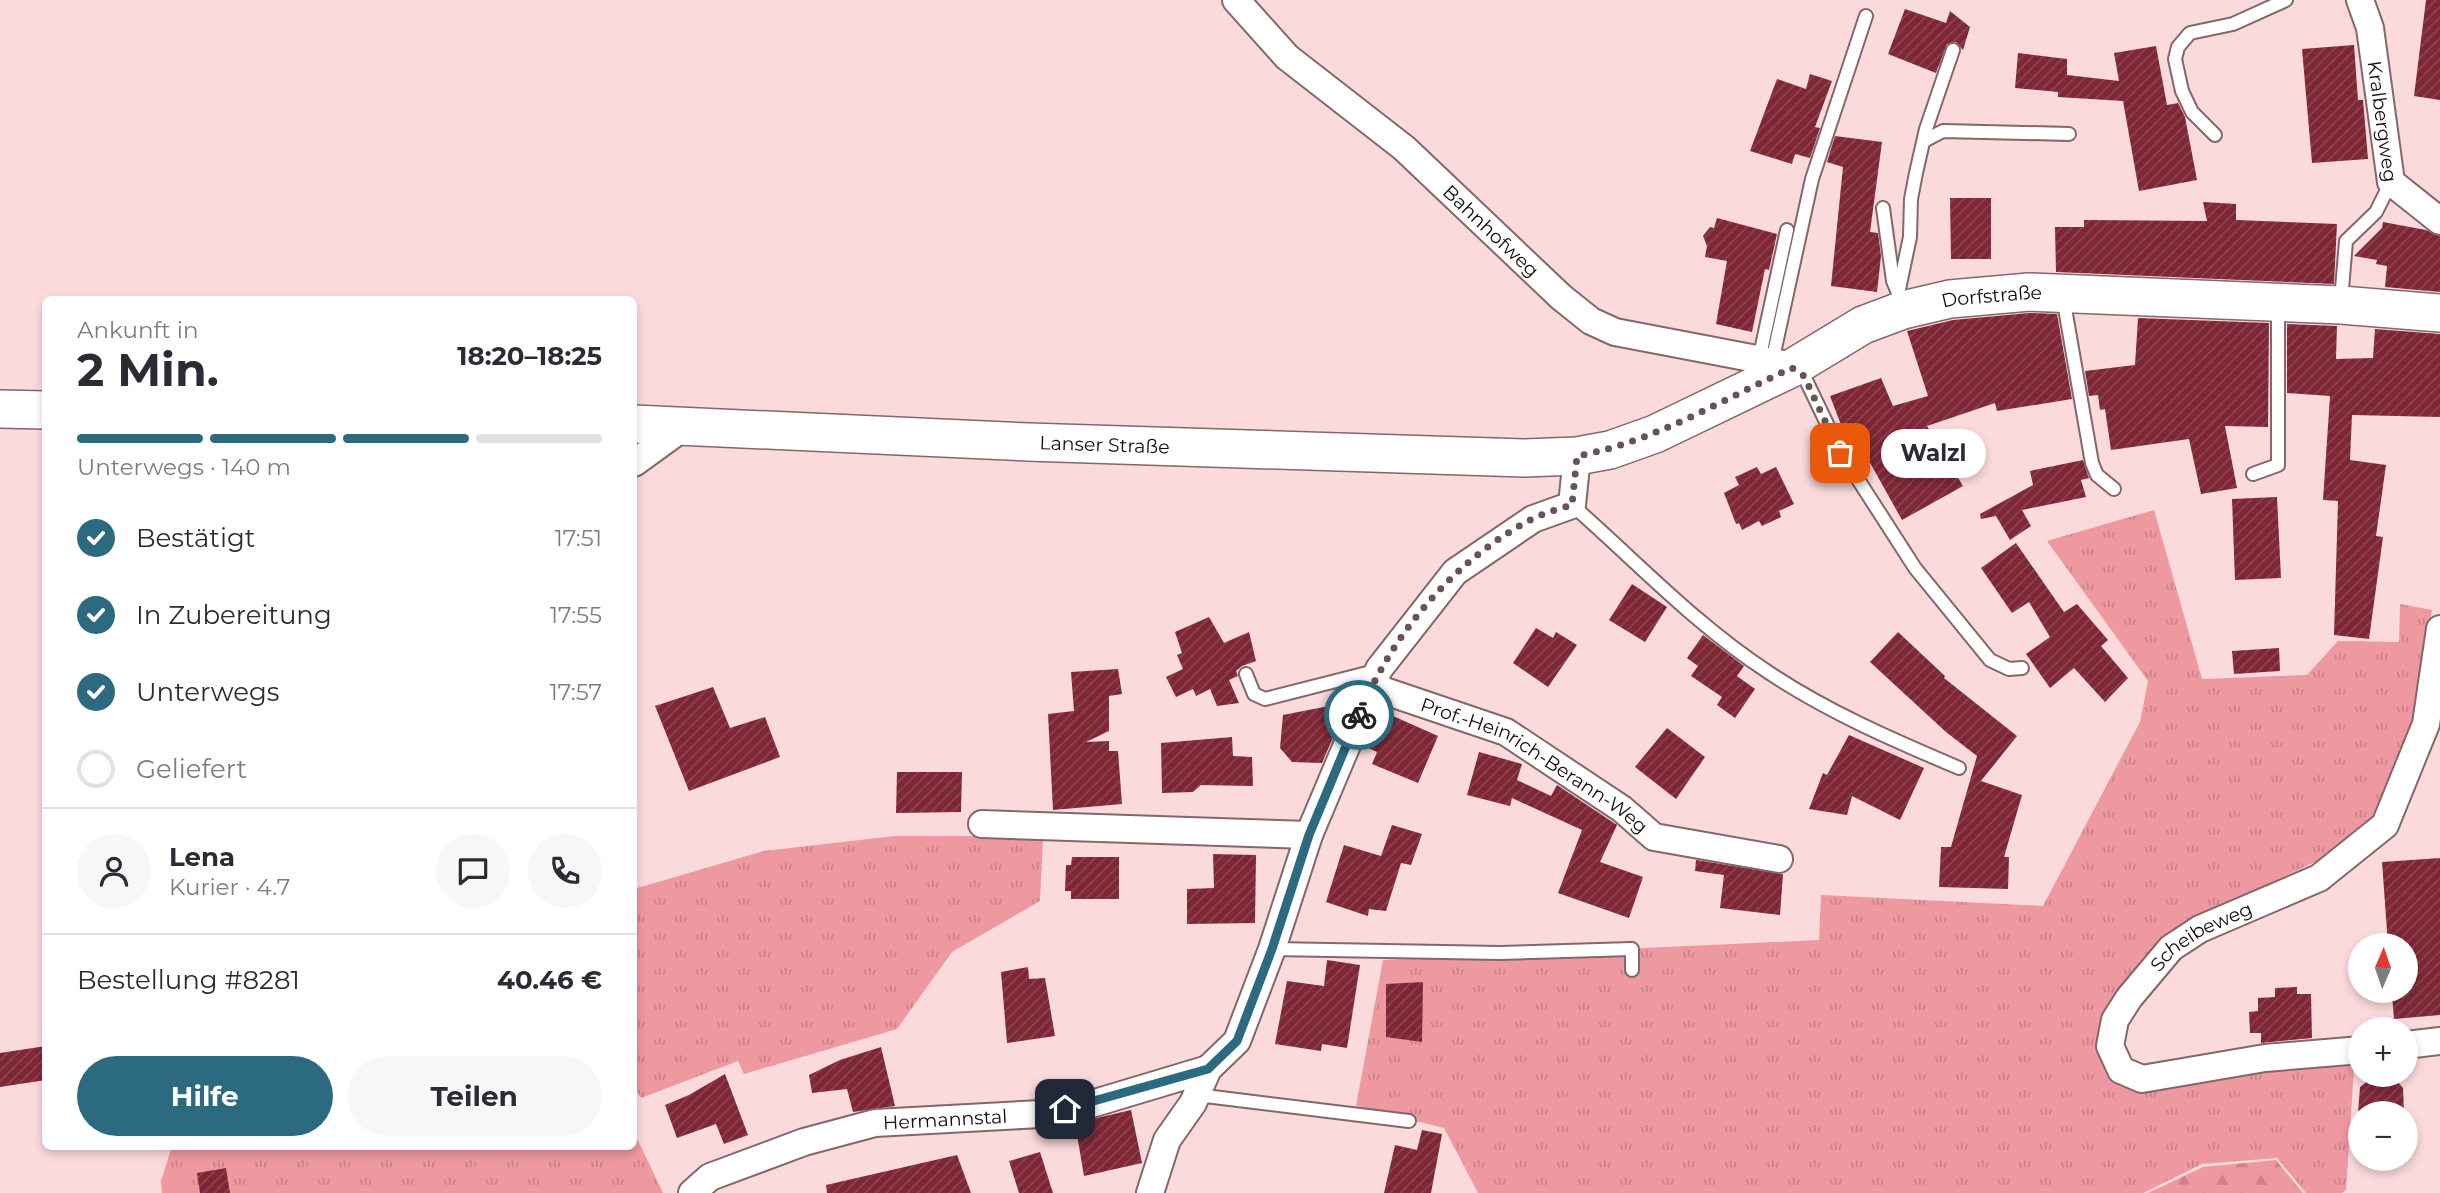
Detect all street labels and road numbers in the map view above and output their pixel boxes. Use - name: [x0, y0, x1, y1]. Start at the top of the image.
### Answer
- street label: Kralbergweg: [2363, 59, 2402, 184]
- street label: Bahnhofweg: [1439, 180, 1544, 282]
- street label: Dorfstraße: [1939, 280, 2043, 312]
- street label: Lanser Straße: [1039, 431, 1170, 458]
- street label: Prof.-Heinrich-Berann-Weg: [1418, 693, 1653, 838]
- street label: Scheibeweg: [2145, 897, 2256, 976]
- street label: Hermannstal: [882, 1104, 1008, 1134]

